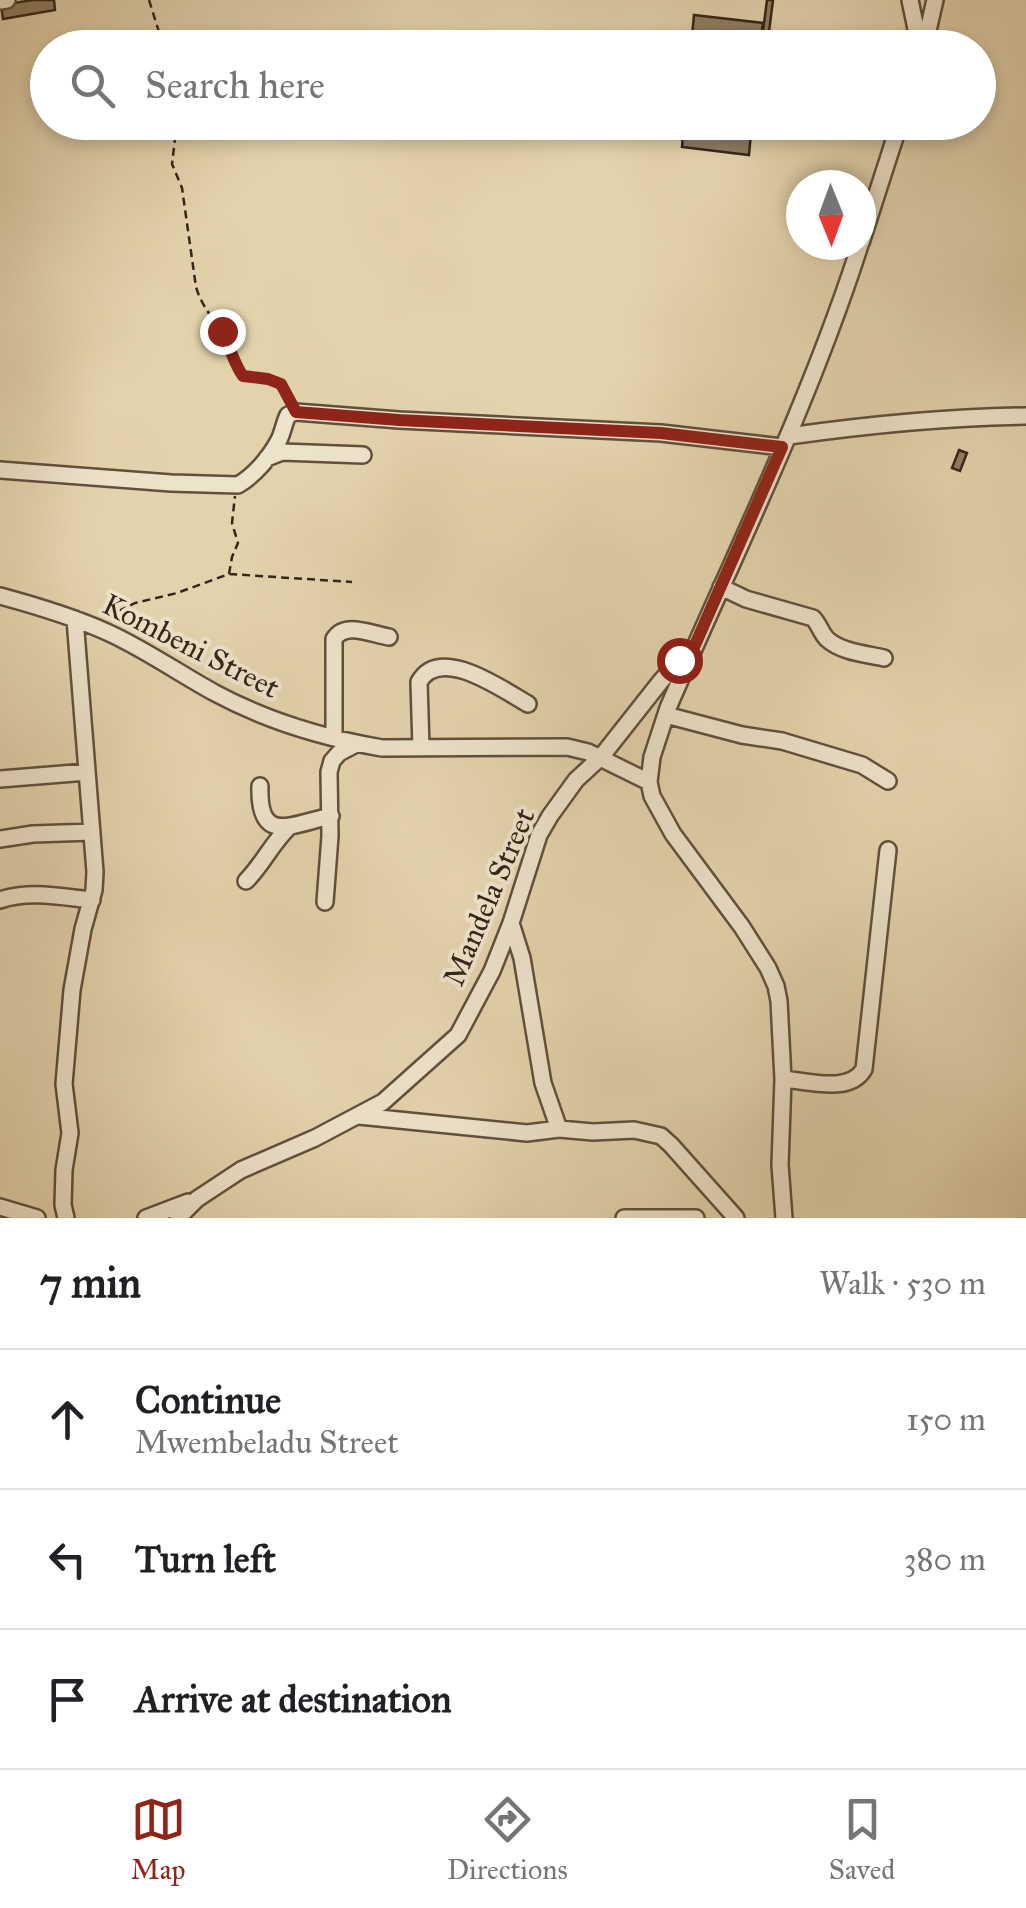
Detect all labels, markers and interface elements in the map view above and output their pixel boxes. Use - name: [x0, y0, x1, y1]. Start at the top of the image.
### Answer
- search box: [30, 30, 996, 140]
- icon: search: [65, 58, 120, 113]
- text: Search here: [145, 62, 325, 108]
- north arrow: [786, 170, 876, 260]
- route end: [200, 309, 246, 355]
- street label: Kombeni Street: [97, 586, 286, 706]
- route start: [657, 638, 703, 684]
- street label: Mandela Street: [435, 803, 543, 991]
- text: 7 min: [40, 1257, 141, 1309]
- text: Walk · 530 m: [819, 1264, 986, 1303]
- text: Continue: [135, 1377, 281, 1423]
- icon: ahead: [40, 1392, 95, 1447]
- text: 150 m: [906, 1400, 986, 1439]
- text: Mwembeladu Street: [135, 1423, 399, 1462]
- icon: left: [40, 1532, 95, 1587]
- text: Turn left: [135, 1536, 276, 1582]
- text: 380 m: [904, 1540, 986, 1579]
- icon: arrive: [40, 1672, 95, 1727]
- text: Arrive at destination: [135, 1676, 452, 1722]
- tab: Map: [131, 1792, 186, 1887]
- tab: Directions: [447, 1792, 568, 1887]
- tab: Saved: [829, 1792, 895, 1887]

